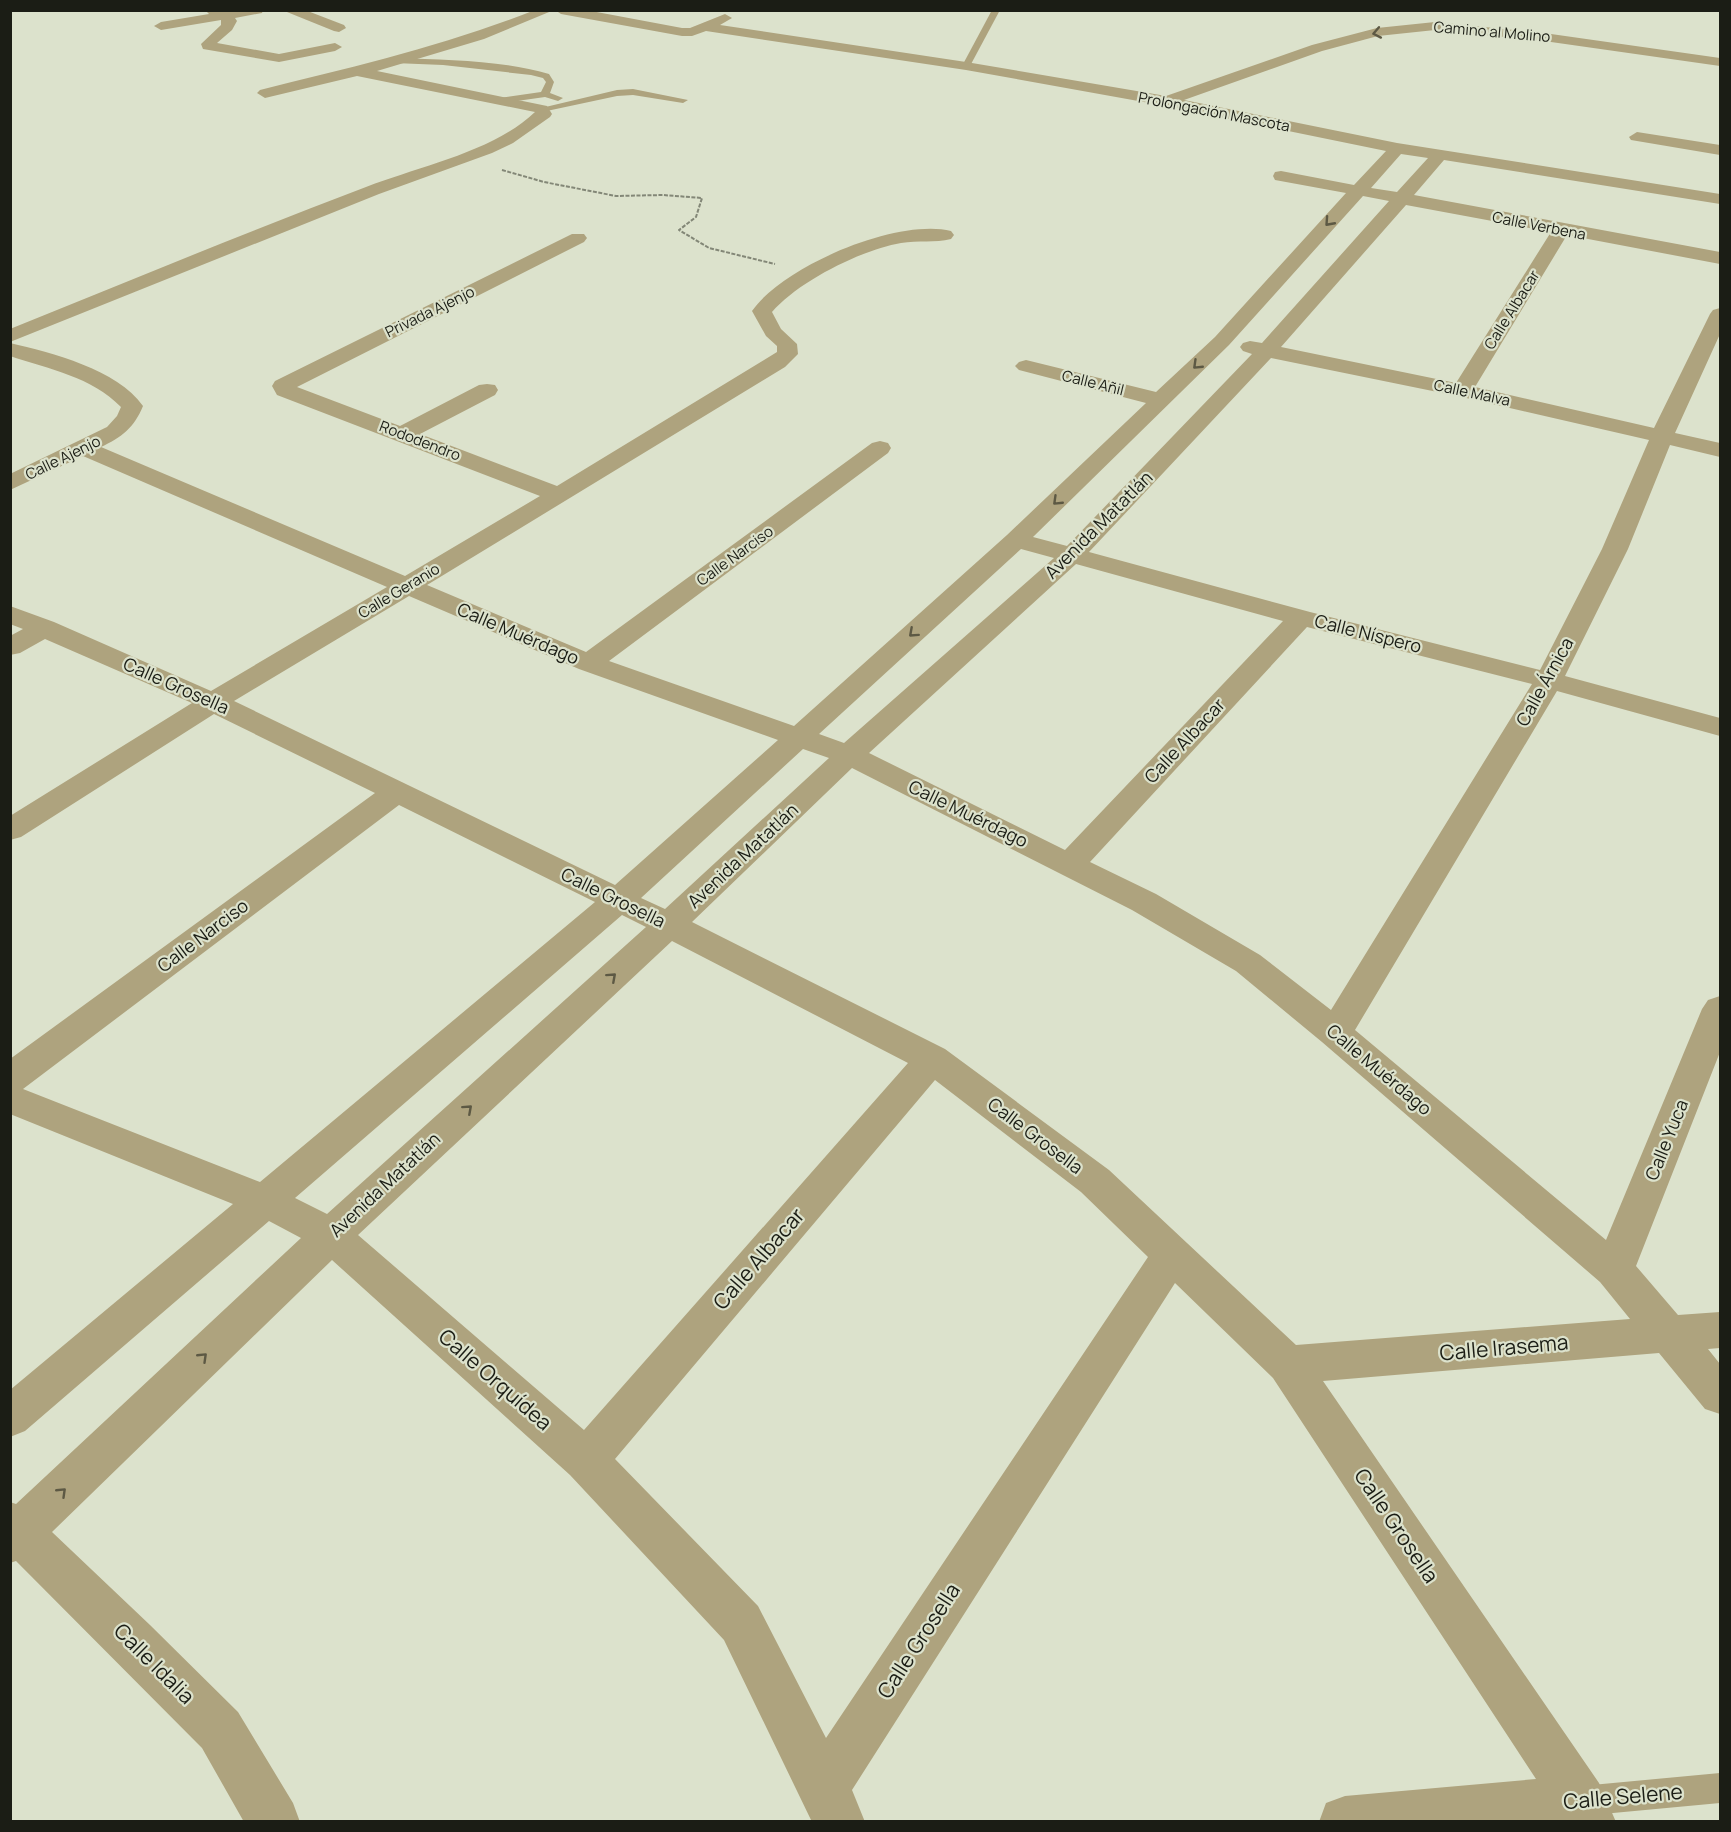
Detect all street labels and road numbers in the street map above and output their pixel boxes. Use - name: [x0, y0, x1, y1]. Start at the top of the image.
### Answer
- street label: Camino al Molino: [1433, 16, 1551, 47]
- street label: Prolongación Mascota: [1136, 86, 1292, 137]
- street label: Calle Verbena: [1491, 206, 1588, 245]
- street label: Calle Albacar: [1479, 265, 1545, 353]
- street label: Privada Ajenjo: [382, 281, 478, 342]
- street label: Calle Añil: [1060, 365, 1126, 400]
- street label: Calle Malva: [1432, 374, 1512, 411]
- street label: Rododendro: [377, 415, 464, 466]
- street label: Calle Ajenjo: [22, 430, 104, 485]
- street label: Avenida Matatlán: [1039, 465, 1157, 583]
- street label: Calle Narciso: [692, 521, 777, 591]
- street label: Calle Geranio: [354, 558, 444, 623]
- street label: Calle Muérdago: [454, 597, 583, 670]
- street label: Calle Níspero: [1312, 608, 1424, 658]
- street label: Calle Árnica: [1510, 633, 1578, 730]
- street label: Calle Grosella: [120, 651, 233, 719]
- street label: Calle Albacar: [1139, 692, 1230, 788]
- street label: Calle Muérdago: [905, 774, 1032, 852]
- street label: Avenida Matatlán: [682, 798, 803, 913]
- street label: Calle Grosella: [557, 861, 670, 933]
- street label: Calle Narciso: [152, 893, 253, 977]
- street label: Calle Muérdago: [1322, 1018, 1437, 1120]
- street label: Calle Grosella: [983, 1092, 1088, 1179]
- street label: Calle Yuca: [1639, 1096, 1693, 1184]
- street label: Avenida Matatlán: [324, 1127, 445, 1242]
- street label: Calle Albacar: [706, 1201, 810, 1315]
- street label: Calle Orquídea: [433, 1322, 558, 1436]
- street label: Calle Irasema: [1438, 1327, 1569, 1367]
- street label: Calle Grosella: [1348, 1463, 1445, 1588]
- street label: Calle Grosella: [870, 1577, 966, 1704]
- street label: Calle Idalia: [108, 1617, 201, 1710]
- street label: Calle Selene: [1562, 1777, 1684, 1815]

